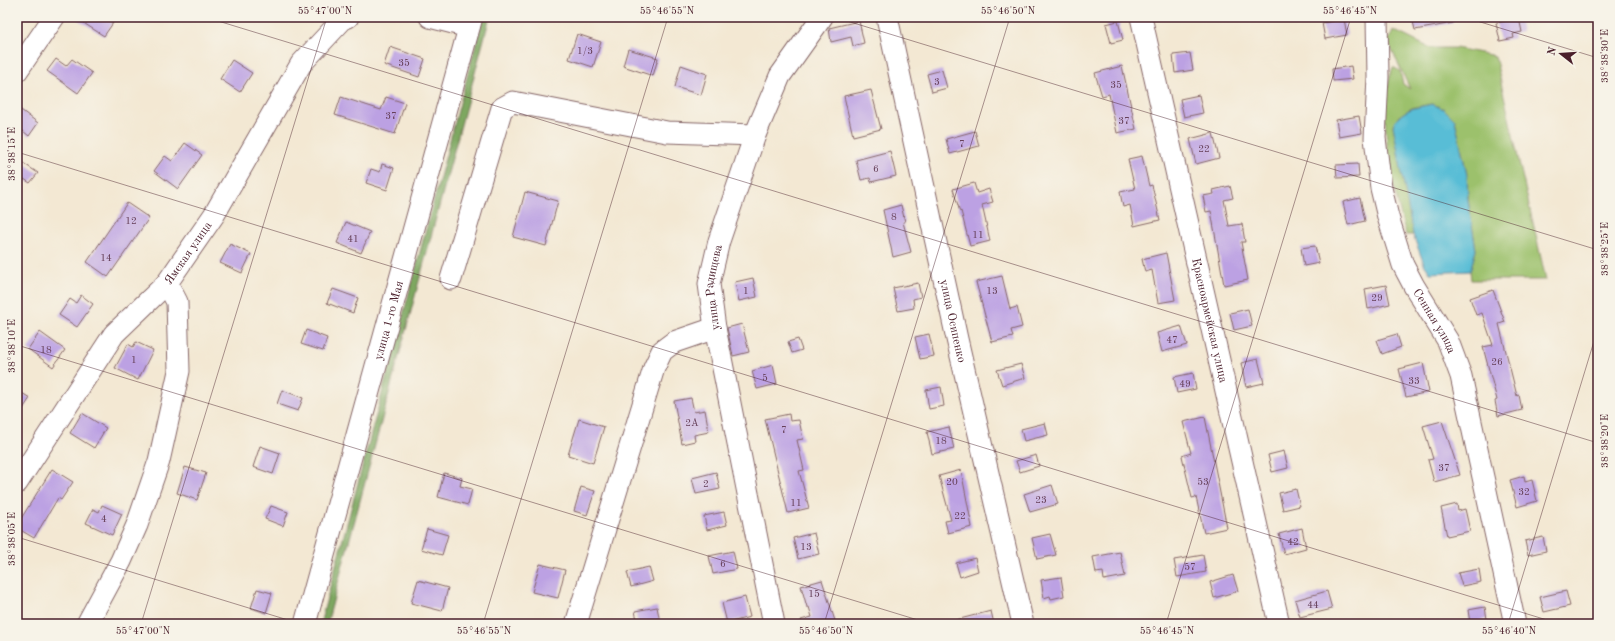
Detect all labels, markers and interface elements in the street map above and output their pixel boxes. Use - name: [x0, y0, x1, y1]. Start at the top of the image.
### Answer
- text: 55°47'00"N: [298, 6, 353, 16]
- text: 55°46'55"N: [640, 6, 695, 16]
- text: 55°46'50"N: [981, 6, 1036, 16]
- text: 55°46'45"N: [1323, 6, 1378, 16]
- text: 38°38'30"E: [1600, 29, 1610, 83]
- north arrow: [1541, 34, 1581, 74]
- text: N: [1546, 45, 1560, 57]
- house number: 1/3: [577, 46, 593, 56]
- house number: 35: [398, 58, 410, 68]
- house number: 3: [934, 77, 940, 87]
- house number: 35: [1110, 80, 1122, 90]
- house number: 37: [385, 111, 397, 121]
- house number: 37: [1118, 116, 1130, 126]
- text: 38°38'15"E: [7, 127, 17, 181]
- house number: 7: [959, 139, 965, 149]
- house number: 22: [1198, 144, 1210, 154]
- house number: 6: [873, 164, 879, 174]
- house number: 8: [891, 212, 897, 222]
- house number: 12: [125, 216, 137, 226]
- street label: Ямская улица: [163, 220, 215, 287]
- text: 38°38'25"E: [1600, 222, 1610, 276]
- house number: 11: [972, 230, 984, 240]
- house number: 41: [347, 234, 359, 244]
- street label: улица Радищева: [704, 244, 725, 331]
- house number: 14: [100, 253, 112, 263]
- street label: Красноармейская улица: [1189, 257, 1229, 384]
- street label: улица Осипенко: [937, 278, 967, 364]
- street label: улица 1-го Мая: [373, 280, 406, 362]
- house number: 1: [743, 286, 749, 296]
- house number: 13: [986, 286, 998, 296]
- street label: Сенная улица: [1410, 287, 1457, 355]
- house number: 29: [1371, 293, 1383, 303]
- text: 38°38'10"E: [7, 319, 17, 373]
- house number: 47: [1166, 335, 1178, 345]
- house number: 18: [40, 345, 52, 355]
- house number: 1: [131, 355, 137, 365]
- house number: 26: [1491, 357, 1503, 367]
- house number: 5: [762, 373, 768, 383]
- house number: 33: [1408, 376, 1420, 386]
- house number: 49: [1179, 379, 1191, 389]
- text: 38°38'20"E: [1600, 414, 1610, 468]
- house number: 2А: [685, 418, 699, 428]
- house number: 7: [781, 425, 787, 435]
- house number: 18: [935, 436, 947, 446]
- house number: 37: [1438, 463, 1450, 473]
- house number: 20: [946, 477, 958, 487]
- house number: 53: [1197, 477, 1209, 487]
- house number: 2: [703, 479, 709, 489]
- house number: 32: [1518, 487, 1530, 497]
- house number: 23: [1035, 495, 1047, 505]
- house number: 11: [790, 498, 802, 508]
- house number: 22: [954, 511, 966, 521]
- text: 38°38'05"E: [7, 512, 17, 566]
- house number: 4: [101, 514, 107, 524]
- house number: 42: [1287, 537, 1299, 547]
- house number: 13: [800, 542, 812, 552]
- house number: 6: [720, 559, 726, 569]
- house number: 57: [1184, 562, 1196, 572]
- house number: 15: [808, 589, 820, 599]
- house number: 44: [1307, 600, 1319, 610]
- text: 55°47'00"N: [116, 626, 171, 636]
- text: 55°46'55"N: [457, 626, 512, 636]
- text: 55°46'50"N: [799, 626, 854, 636]
- text: 55°46'45"N: [1140, 626, 1195, 636]
- text: 55°46'40"N: [1482, 626, 1537, 636]

